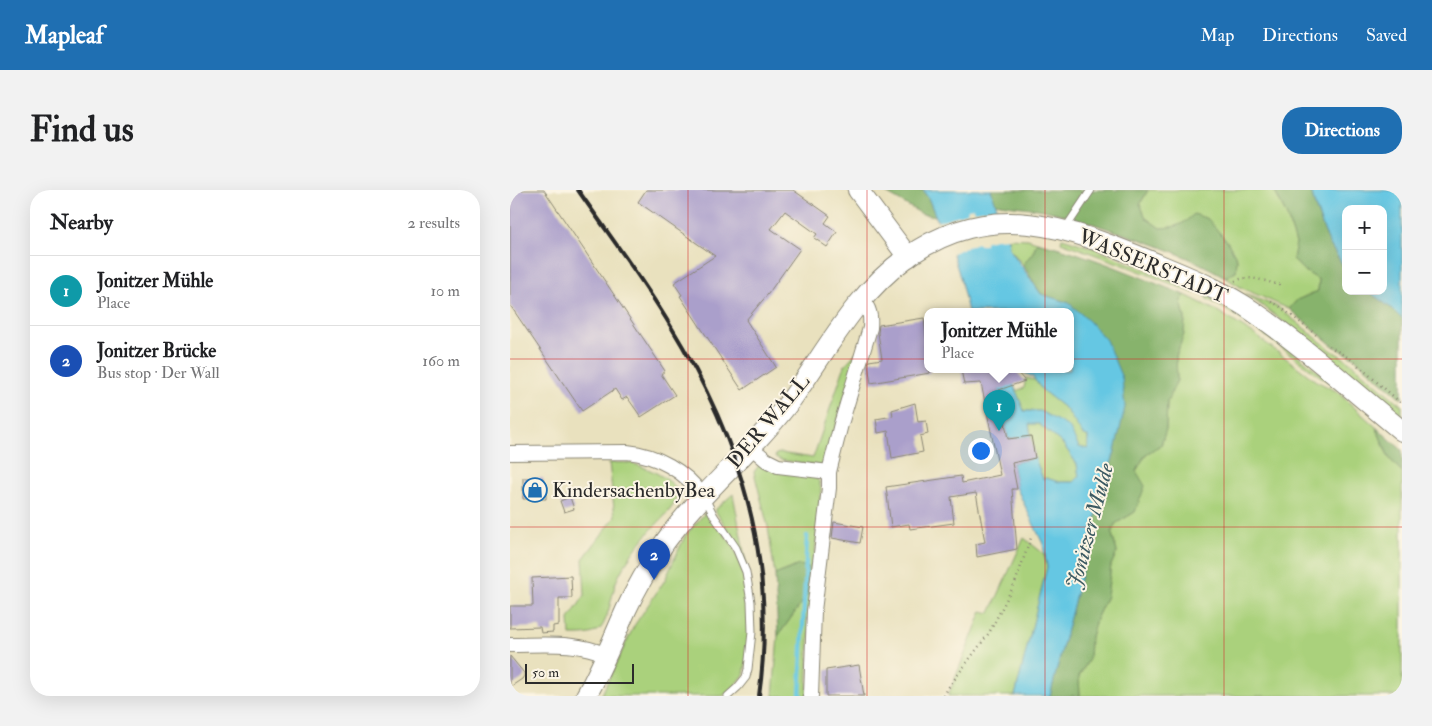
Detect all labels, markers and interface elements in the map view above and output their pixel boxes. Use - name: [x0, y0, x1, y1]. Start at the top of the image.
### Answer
- text: Mapleaf: [25, 20, 104, 51]
- text: Map: [1201, 24, 1234, 47]
- text: Directions: [1262, 24, 1338, 47]
- text: Saved: [1366, 24, 1407, 47]
- button: Directions: [1282, 107, 1402, 154]
- text: Find us: [30, 108, 134, 152]
- map controls: [1342, 205, 1387, 295]
- button: +: [1342, 205, 1387, 250]
- text: Nearby: [50, 209, 113, 236]
- text: 2 results: [407, 213, 460, 233]
- street label: WASSERSTADT: [1073, 222, 1232, 310]
- button: −: [1342, 250, 1387, 295]
- text: Jonitzer Mühle: [97, 269, 213, 293]
- text: 1: [63, 281, 69, 301]
- text: 10 m: [430, 281, 460, 301]
- text: Place: [97, 293, 130, 313]
- popup: [924, 308, 1074, 373]
- text: Jonitzer Mühle: [941, 319, 1057, 343]
- text: Jonitzer Brücke: [97, 339, 216, 363]
- text: Place: [941, 343, 974, 363]
- text: 2: [62, 351, 70, 371]
- text: 160 m: [422, 351, 460, 371]
- text: Bus stop · Der Wall: [97, 363, 220, 383]
- street label: DER WALL: [721, 368, 816, 474]
- pin: 1: [983, 390, 1015, 431]
- your location: [968, 438, 994, 464]
- water label: Jonitzer Mulde: [1060, 460, 1120, 592]
- shop icon: KindersachenbyBea: [522, 477, 548, 503]
- place label: KindersachenbyBea: [552, 477, 715, 504]
- pin: 2: [638, 539, 670, 580]
- scale bar: [525, 661, 634, 684]
- text: 50 m: [532, 664, 559, 681]

